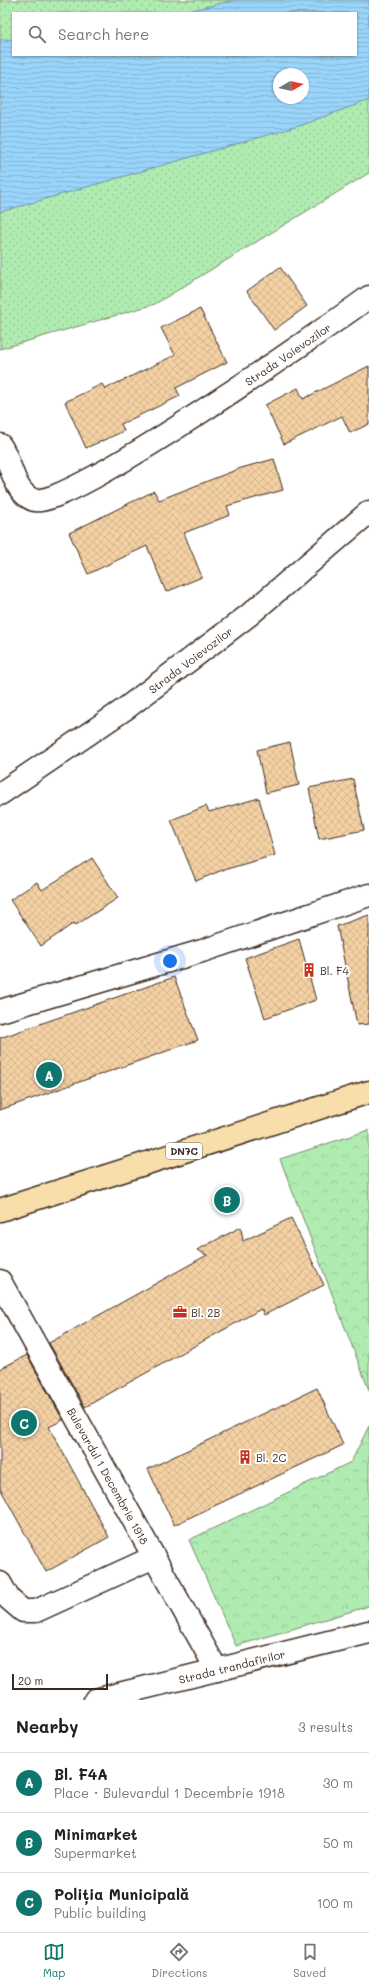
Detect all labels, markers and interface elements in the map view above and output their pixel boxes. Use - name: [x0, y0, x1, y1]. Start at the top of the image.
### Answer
- search box: [12, 12, 357, 56]
- icon: search: [26, 23, 48, 45]
- text: Search here: [58, 24, 149, 44]
- north arrow: [273, 68, 309, 104]
- street label: Strada Voievozilor: [242, 319, 334, 389]
- street label: Strada Voievozilor: [145, 623, 235, 696]
- your location: [160, 951, 180, 971]
- building icon: Bl. F4: [301, 962, 317, 978]
- place label: Bl. F4: [320, 963, 350, 978]
- pin: A: [36, 1060, 62, 1090]
- road number: DN7C: [166, 1143, 202, 1159]
- pin: B: [214, 1185, 240, 1215]
- office icon: Bl. 2B: [172, 1304, 188, 1320]
- place label: Bl. 2B: [191, 1305, 220, 1320]
- street label: Bulevardul 1 Decembrie 1918: [65, 1405, 153, 1547]
- pin: C: [11, 1408, 37, 1438]
- building icon: Bl. 2C: [237, 1449, 253, 1465]
- place label: Bl. 2C: [256, 1450, 286, 1465]
- street label: Strada trandafirilor: [177, 1646, 287, 1686]
- scale bar: [12, 1672, 108, 1691]
- text: 20 m: [18, 1673, 43, 1688]
- text: Nearby: [16, 1715, 78, 1737]
- text: 3 results: [298, 1718, 353, 1735]
- text: Bl. F4A: [54, 1764, 108, 1784]
- text: A: [24, 1774, 34, 1791]
- text: 30 m: [323, 1774, 353, 1791]
- text: Place · Bulevardul 1 Decembrie 1918: [54, 1784, 285, 1801]
- text: Minimarket: [54, 1824, 138, 1844]
- text: B: [25, 1834, 33, 1851]
- text: 50 m: [323, 1834, 353, 1851]
- text: Supermarket: [54, 1844, 137, 1861]
- text: Poliția Municipală: [54, 1884, 189, 1904]
- text: C: [24, 1894, 34, 1911]
- text: 100 m: [317, 1894, 353, 1911]
- text: Public building: [54, 1904, 146, 1921]
- tab: Map: [43, 1941, 65, 1980]
- tab: Directions: [151, 1941, 207, 1980]
- tab: Saved: [293, 1941, 326, 1980]

